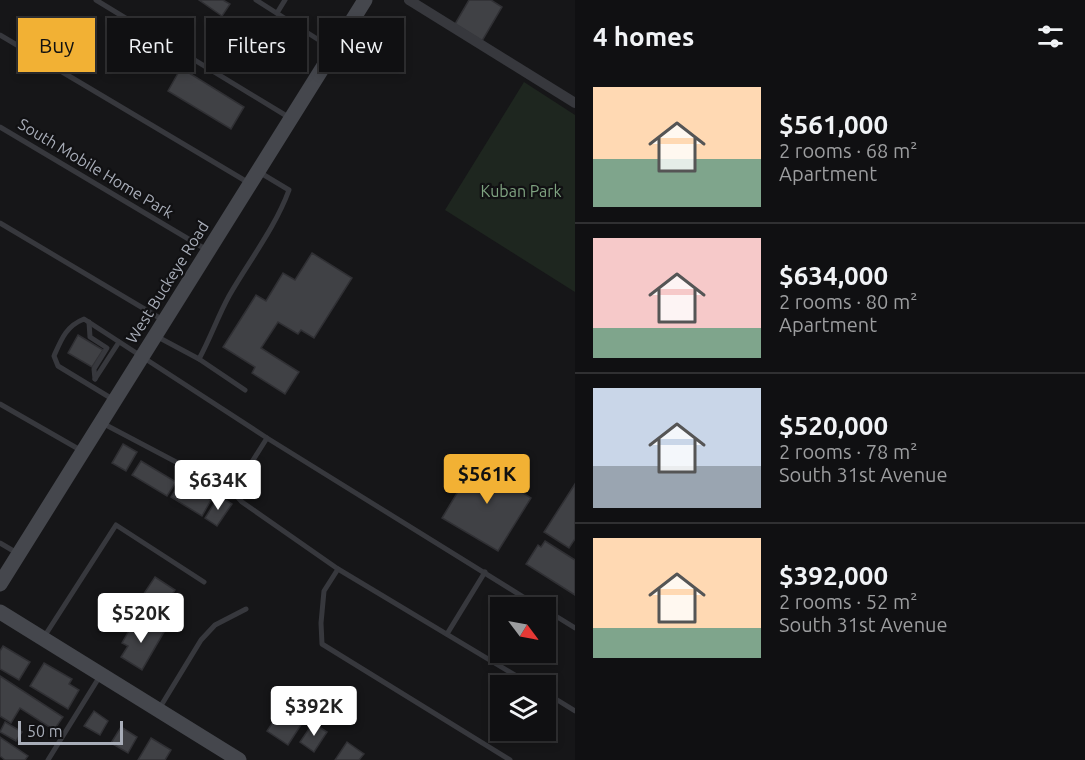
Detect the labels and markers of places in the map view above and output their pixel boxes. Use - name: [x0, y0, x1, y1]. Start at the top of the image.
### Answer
- pin: $561K: [445, 454, 529, 505]
- pin: $634K: [176, 460, 260, 511]
- pin: $520K: [99, 593, 183, 644]
- pin: $392K: [272, 686, 356, 737]

